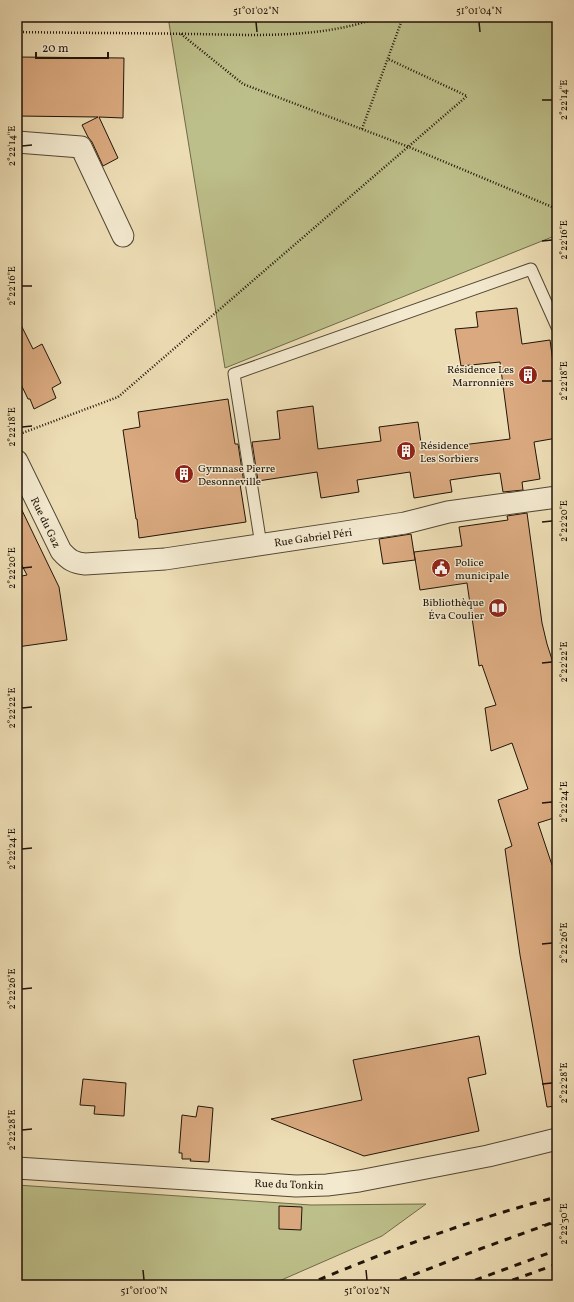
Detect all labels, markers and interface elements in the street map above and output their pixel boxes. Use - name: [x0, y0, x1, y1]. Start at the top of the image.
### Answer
- text: 51°01'02"N: [233, 4, 280, 18]
- text: 51°01'04"N: [456, 4, 503, 18]
- scale bar: [36, 34, 108, 60]
- text: 20 m: [42, 41, 69, 57]
- text: 2°22'14"E: [557, 80, 571, 120]
- text: 2°22'14"E: [5, 126, 19, 166]
- text: 2°22'16"E: [557, 220, 571, 260]
- text: 2°22'16"E: [5, 266, 19, 306]
- text: 2°22'18"E: [557, 361, 571, 401]
- place label: Résidence Les Marronniers: [447, 363, 514, 391]
- building icon: Résidence Les Marronniers: [517, 364, 539, 386]
- text: 2°22'18"E: [5, 407, 19, 447]
- place label: Résidence Les Sorbiers: [420, 439, 479, 467]
- building icon: Résidence Les Sorbiers: [395, 440, 417, 462]
- place label: Gymnase Pierre Desonneville: [198, 462, 275, 490]
- building icon: Gymnase Pierre Desonneville: [173, 463, 195, 485]
- street label: Rue du Gaz: [26, 495, 64, 551]
- text: 2°22'20"E: [557, 500, 571, 542]
- street label: Rue Gabriel Péri: [273, 526, 353, 551]
- text: 2°22'20"E: [5, 547, 19, 589]
- place label: Police municipale: [455, 556, 509, 584]
- public building icon: Police municipale: [430, 557, 452, 579]
- place label: Bibliothèque Éva Coulier: [422, 596, 484, 624]
- library icon: Bibliothèque Éva Coulier: [487, 597, 509, 619]
- text: 2°22'22"E: [557, 641, 571, 683]
- text: 2°22'22"E: [5, 687, 19, 729]
- text: 2°22'24"E: [557, 781, 571, 823]
- text: 2°22'24"E: [5, 828, 19, 870]
- text: 2°22'26"E: [557, 922, 571, 964]
- text: 2°22'26"E: [5, 968, 19, 1010]
- text: 2°22'28"E: [557, 1062, 571, 1104]
- text: 2°22'28"E: [5, 1109, 19, 1151]
- street label: Rue du Tonkin: [254, 1177, 324, 1194]
- text: 2°22'30"E: [557, 1203, 571, 1245]
- text: 51°01'00"N: [121, 1284, 168, 1298]
- text: 51°01'02"N: [344, 1284, 391, 1298]

